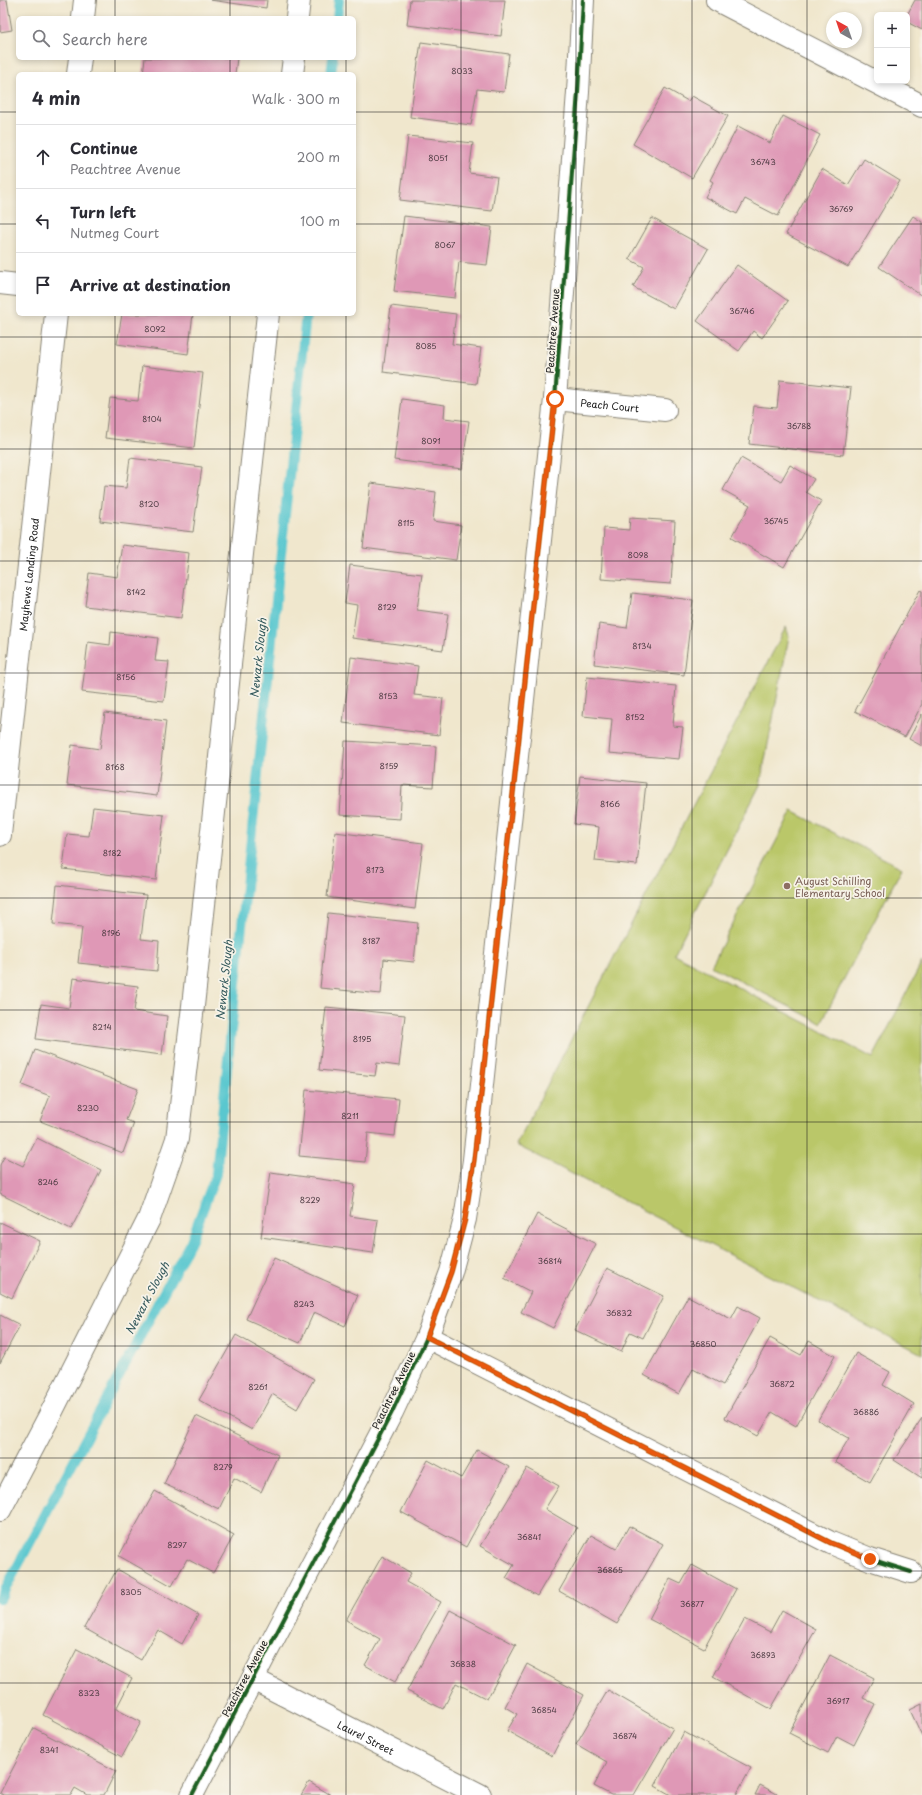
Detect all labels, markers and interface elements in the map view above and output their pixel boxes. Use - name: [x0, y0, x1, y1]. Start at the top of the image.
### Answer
- north arrow: [826, 12, 862, 48]
- map controls: [874, 12, 910, 84]
- button: +: [874, 12, 910, 48]
- search box: [16, 16, 356, 60]
- icon: search: [30, 27, 52, 49]
- text: Search here: [62, 27, 148, 50]
- button: −: [874, 48, 910, 84]
- house number: 8033: [451, 65, 473, 77]
- text: 4 min: [32, 85, 80, 111]
- text: Walk · 300 m: [252, 89, 340, 108]
- text: Continue: [70, 136, 138, 159]
- icon: ahead: [32, 146, 54, 168]
- text: 200 m: [297, 147, 340, 166]
- house number: 8051: [428, 152, 448, 164]
- house number: 36743: [750, 156, 776, 168]
- text: Peachtree Avenue: [70, 159, 181, 178]
- text: Turn left: [70, 200, 136, 223]
- house number: 36769: [829, 203, 853, 215]
- icon: left: [32, 210, 54, 232]
- text: 100 m: [300, 211, 340, 230]
- text: Nutmeg Court: [70, 223, 159, 242]
- house number: 8067: [435, 239, 456, 251]
- text: Arrive at destination: [70, 273, 231, 296]
- icon: arrive: [32, 274, 54, 296]
- street label: Peachtree Avenue: [542, 287, 562, 374]
- house number: 36746: [729, 305, 755, 317]
- house number: 8092: [144, 323, 166, 335]
- house number: 8085: [415, 340, 437, 352]
- route start: [546, 390, 564, 408]
- street label: Peach Court: [580, 394, 640, 415]
- house number: 8104: [142, 413, 162, 425]
- house number: 36788: [787, 420, 811, 432]
- house number: 8091: [421, 435, 441, 447]
- house number: 8120: [139, 498, 159, 510]
- house number: 36745: [764, 515, 788, 527]
- street label: Mayhews Landing Road: [14, 517, 42, 632]
- house number: 8115: [397, 517, 415, 529]
- house number: 8098: [628, 549, 648, 561]
- house number: 8142: [126, 586, 146, 598]
- house number: 8129: [377, 601, 397, 613]
- water label: Newark Slough: [245, 617, 271, 699]
- house number: 8134: [632, 640, 652, 652]
- house number: 8156: [116, 671, 136, 683]
- house number: 8153: [378, 690, 398, 702]
- house number: 8152: [625, 711, 645, 723]
- house number: 8159: [380, 760, 398, 772]
- house number: 8168: [105, 761, 125, 773]
- house number: 8166: [600, 798, 620, 810]
- house number: 8182: [103, 847, 121, 859]
- house number: 8173: [366, 864, 384, 876]
- place label: August Schilling Elementary School: [795, 873, 885, 900]
- marker: August Schilling Elementary School: [782, 881, 792, 891]
- house number: 8196: [102, 927, 121, 939]
- house number: 8187: [362, 935, 380, 947]
- water label: Newark Slough: [211, 939, 237, 1021]
- house number: 8214: [92, 1021, 112, 1033]
- house number: 8195: [353, 1033, 371, 1045]
- house number: 8230: [77, 1102, 99, 1114]
- house number: 8211: [341, 1110, 359, 1122]
- house number: 8246: [38, 1176, 58, 1188]
- house number: 8229: [300, 1194, 321, 1206]
- house number: 36814: [538, 1255, 562, 1267]
- water label: Newark Slough: [121, 1258, 174, 1337]
- house number: 8243: [294, 1298, 314, 1310]
- house number: 36832: [606, 1307, 632, 1319]
- house number: 36850: [690, 1338, 716, 1350]
- street label: Peachtree Avenue: [368, 1348, 419, 1432]
- house number: 36872: [769, 1378, 795, 1390]
- house number: 8261: [248, 1381, 268, 1393]
- house number: 36886: [853, 1406, 879, 1418]
- house number: 8279: [213, 1461, 233, 1473]
- house number: 36841: [517, 1531, 541, 1543]
- house number: 8297: [167, 1539, 187, 1551]
- route end: [861, 1550, 879, 1568]
- house number: 36865: [597, 1564, 623, 1576]
- house number: 8305: [120, 1586, 142, 1598]
- house number: 36877: [680, 1598, 705, 1610]
- street label: Peachtree Avenue: [217, 1636, 271, 1719]
- house number: 36893: [750, 1649, 776, 1661]
- house number: 36838: [450, 1658, 476, 1670]
- house number: 8323: [78, 1687, 100, 1699]
- house number: 36917: [826, 1695, 850, 1707]
- house number: 36854: [531, 1704, 557, 1716]
- street label: Laurel Street: [335, 1716, 397, 1758]
- house number: 36874: [613, 1730, 637, 1742]
- house number: 8341: [40, 1744, 58, 1756]

